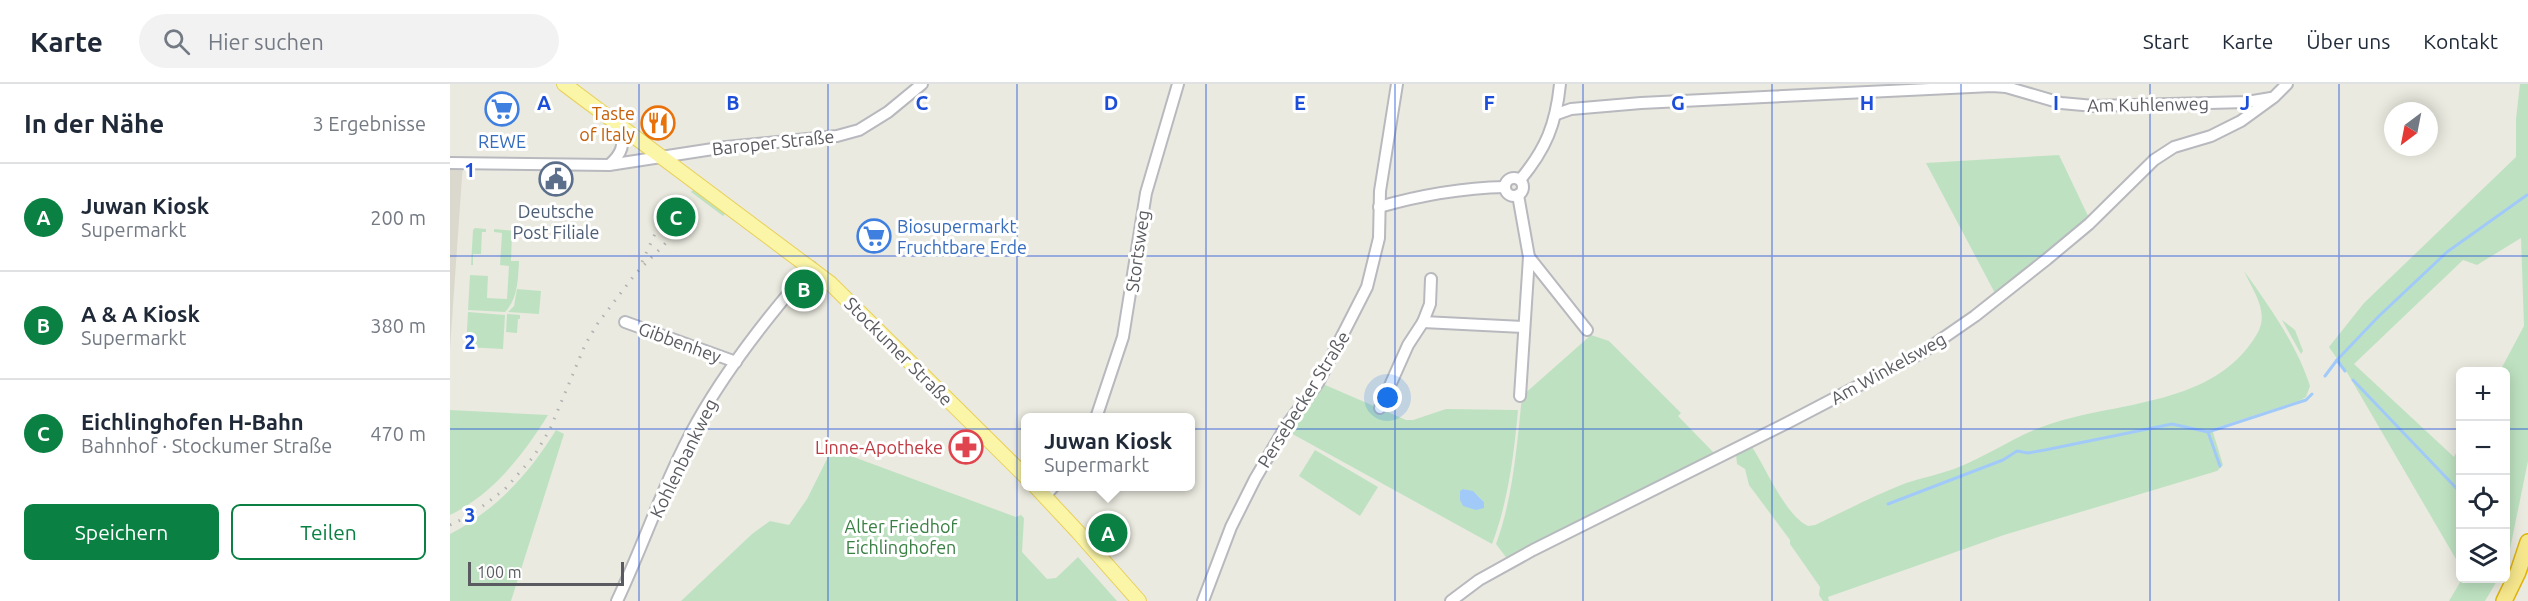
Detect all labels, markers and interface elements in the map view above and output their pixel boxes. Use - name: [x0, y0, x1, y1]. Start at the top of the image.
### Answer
- search box: [139, 14, 559, 68]
- icon: search: [160, 25, 193, 58]
- text: Karte: [30, 26, 103, 57]
- text: Hier suchen: [208, 29, 324, 54]
- text: Start: [2143, 29, 2189, 53]
- text: Karte: [2222, 29, 2273, 53]
- text: Über uns: [2306, 29, 2390, 53]
- text: Kontakt: [2423, 29, 2498, 53]
- supermarket icon: REWE: [484, 91, 520, 127]
- text: A: [537, 91, 551, 114]
- text: B: [726, 91, 740, 114]
- text: C: [916, 91, 929, 114]
- text: D: [1104, 91, 1118, 114]
- text: E: [1294, 91, 1306, 114]
- text: F: [1483, 91, 1495, 114]
- text: G: [1671, 91, 1685, 114]
- text: H: [1860, 91, 1874, 114]
- text: I: [2053, 91, 2059, 114]
- text: J: [2240, 91, 2250, 114]
- street label: Am Kuhlenweg: [2087, 93, 2209, 115]
- north arrow: [2384, 102, 2438, 156]
- place label: Taste of Italy: [579, 103, 635, 144]
- restaurant icon: Taste of Italy: [640, 105, 676, 141]
- text: In der Nähe: [24, 109, 164, 138]
- text: 3 Ergebnisse: [312, 112, 426, 135]
- street label: Baroper Straße: [711, 126, 835, 158]
- place label: REWE: [478, 131, 526, 151]
- text: 1: [464, 158, 476, 181]
- public building icon: Deutsche Post Filiale: [538, 161, 574, 197]
- text: Juwan Kiosk: [81, 193, 209, 218]
- pin: C: [656, 194, 696, 240]
- place label: Deutsche Post Filiale: [513, 201, 599, 242]
- text: A: [36, 206, 51, 229]
- text: 200 m: [370, 206, 426, 229]
- street label: Stortsweg: [1121, 209, 1153, 293]
- place label: Biosupermarkt Fruchtbare Erde: [897, 216, 1027, 257]
- text: Supermarkt: [81, 218, 186, 241]
- supermarket icon: Biosupermarkt Fruchtbare Erde: [856, 218, 892, 254]
- pin: B: [784, 266, 824, 312]
- street label: Stockumer Straße: [841, 293, 957, 409]
- text: A & A Kiosk: [81, 301, 200, 326]
- text: B: [37, 314, 50, 337]
- text: 380 m: [370, 314, 426, 337]
- street label: Gibbenhey: [636, 318, 724, 366]
- text: Supermarkt: [81, 326, 186, 349]
- street label: Persebecker Straße: [1253, 327, 1353, 471]
- street label: Am Winkelsweg: [1827, 328, 1949, 408]
- text: 2: [464, 330, 476, 353]
- map controls: [2456, 367, 2510, 583]
- button: +: [2456, 367, 2510, 421]
- your location: [1373, 383, 1402, 412]
- street label: Kohlenbankweg: [646, 395, 720, 521]
- text: Eichlinghofen H-Bahn: [81, 409, 304, 434]
- popup: [1021, 413, 1195, 491]
- button: −: [2456, 421, 2510, 475]
- text: C: [37, 422, 50, 445]
- text: 470 m: [370, 422, 426, 445]
- text: Juwan Kiosk: [1044, 428, 1172, 453]
- pharmacy icon: Linne-Apotheke: [948, 429, 984, 465]
- text: Bahnhof · Stockumer Straße: [81, 434, 332, 457]
- place label: Linne-Apotheke: [815, 437, 943, 457]
- text: Supermarkt: [1044, 453, 1149, 476]
- button: locate: [2456, 475, 2510, 529]
- text: 3: [464, 503, 476, 526]
- button: Speichern: [24, 504, 219, 560]
- button: Teilen: [231, 504, 426, 560]
- pin: A: [1088, 510, 1128, 556]
- park label: Alter Friedhof Eichlinghofen: [845, 516, 958, 557]
- button: layers: [2456, 529, 2510, 583]
- scale bar: [468, 559, 624, 586]
- text: 100 m: [477, 563, 522, 581]

